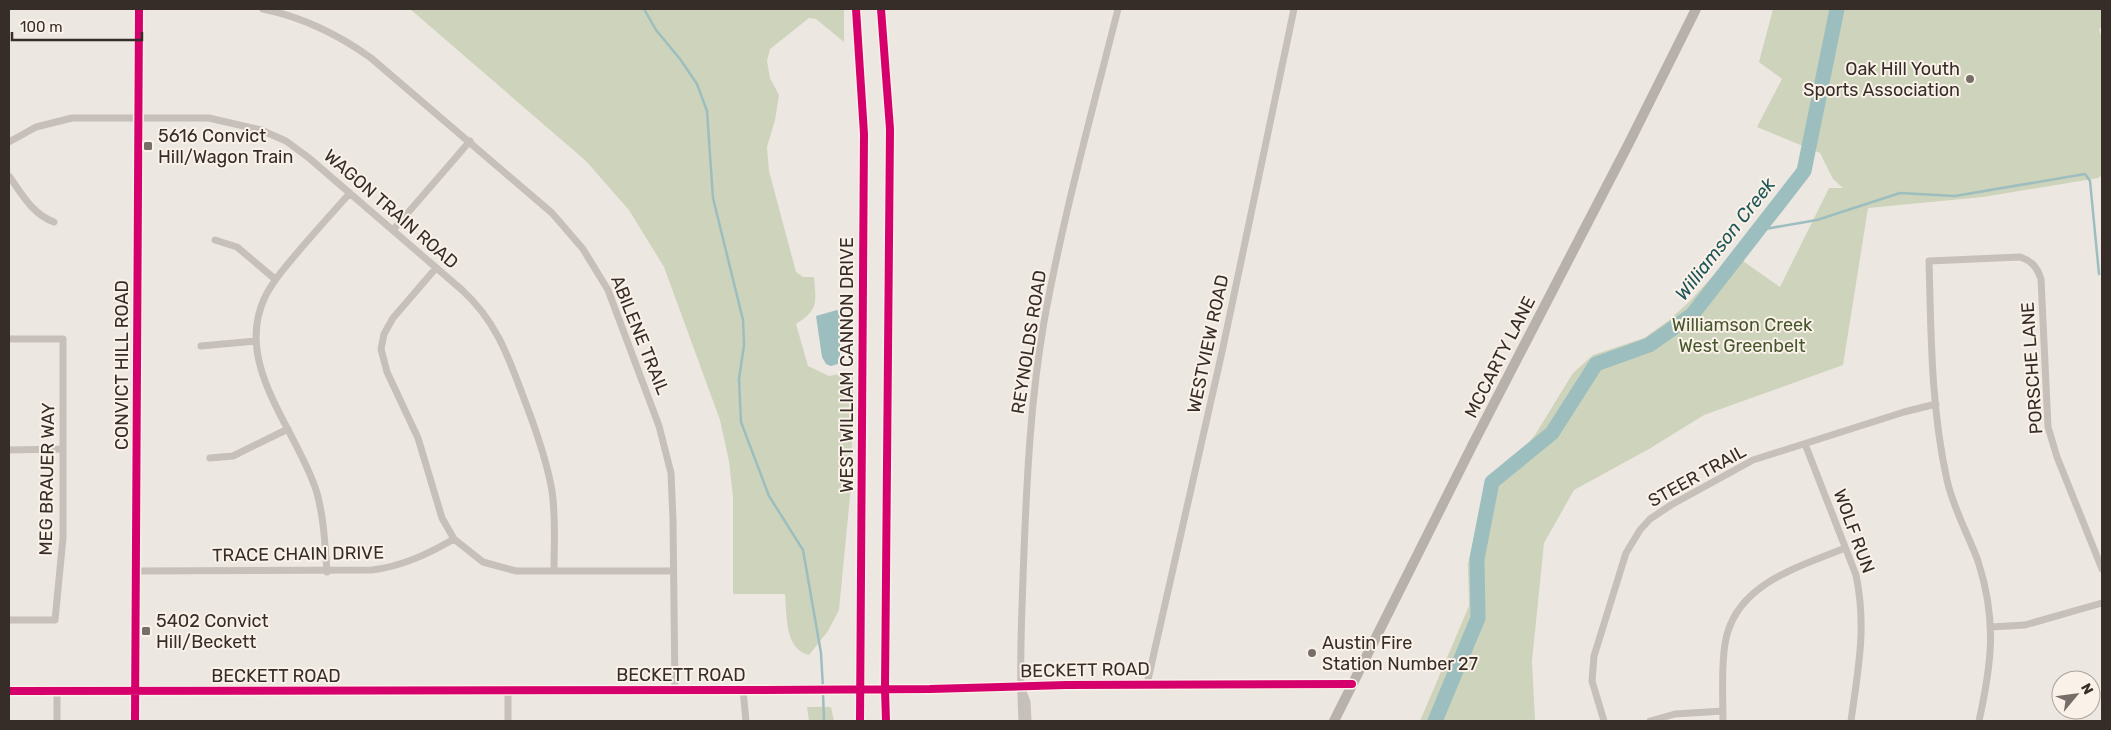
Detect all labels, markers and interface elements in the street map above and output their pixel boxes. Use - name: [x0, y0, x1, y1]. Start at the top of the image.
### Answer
- scale bar: [12, 10, 142, 42]
- text: 100 m: [20, 18, 62, 36]
- place label: Oak Hill Youth Sports Association: [1803, 58, 1960, 101]
- marker: Oak Hill Youth Sports Association: [1964, 73, 1976, 85]
- place label: 5616 Convict Hill/Wagon Train: [158, 125, 293, 168]
- marker: 5616 Convict Hill/Wagon Train: [142, 140, 154, 152]
- street label: WAGON TRAIN ROAD: [319, 145, 463, 273]
- water label: Williamson Creek: [1670, 173, 1780, 305]
- street label: WEST WILLIAM CANNON DRIVE: [836, 237, 858, 493]
- street label: REYNOLDS ROAD: [1007, 268, 1051, 416]
- street label: ABILENE TRAIL: [606, 272, 674, 398]
- street label: WESTVIEW ROAD: [1183, 273, 1233, 415]
- street label: CONVICT HILL ROAD: [111, 280, 133, 450]
- street label: MCCARTY LANE: [1460, 293, 1540, 421]
- street label: PORSCHE LANE: [2016, 301, 2048, 435]
- park label: Williamson Creek West Greenbelt: [1672, 314, 1813, 357]
- street label: MEG BRAUER WAY: [35, 402, 59, 556]
- street label: STEER TRAIL: [1644, 440, 1750, 512]
- street label: WOLF RUN: [1829, 486, 1879, 576]
- street label: TRACE CHAIN DRIVE: [212, 542, 384, 566]
- place label: 5402 Convict Hill/Beckett: [156, 610, 269, 653]
- marker: 5402 Convict Hill/Beckett: [140, 625, 152, 637]
- place label: Austin Fire Station Number 27: [1322, 632, 1478, 675]
- marker: Austin Fire Station Number 27: [1306, 647, 1318, 659]
- street label: BECKETT ROAD: [1020, 658, 1150, 682]
- street label: BECKETT ROAD: [616, 664, 746, 686]
- street label: BECKETT ROAD: [211, 665, 341, 687]
- north arrow: [2051, 670, 2101, 720]
- text: N: [2077, 680, 2097, 697]

